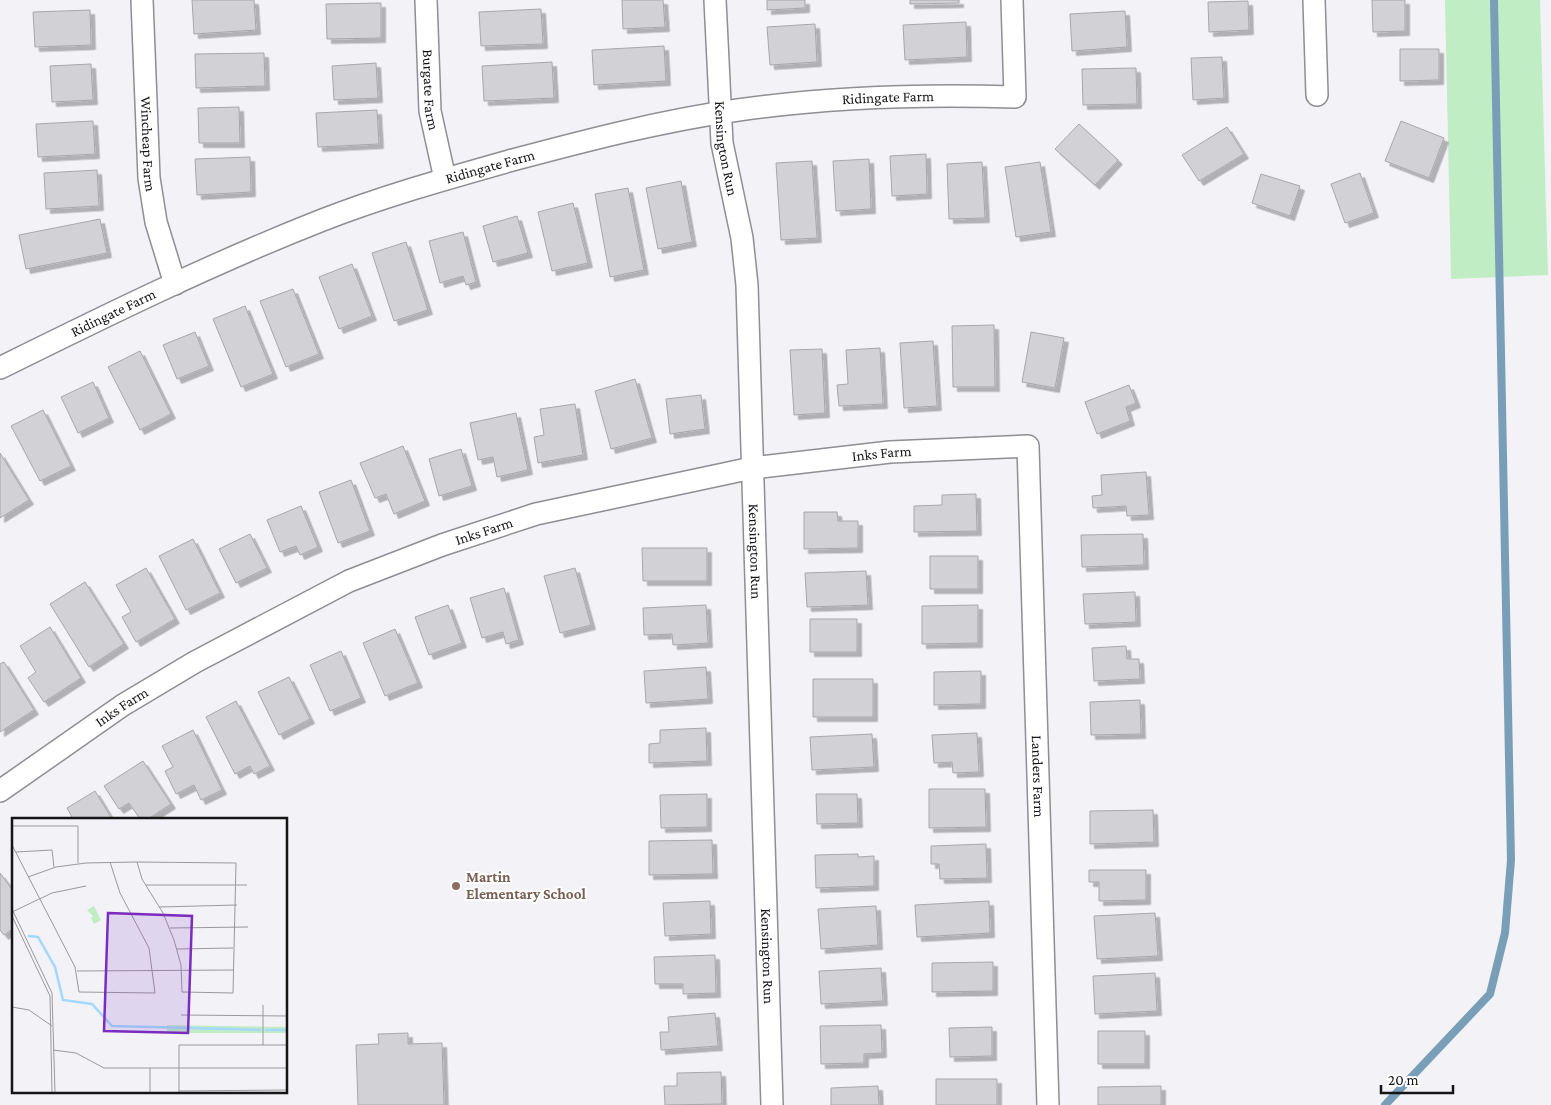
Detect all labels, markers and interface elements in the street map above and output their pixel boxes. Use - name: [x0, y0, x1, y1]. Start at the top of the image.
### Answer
- street label: Burgate Farm: [420, 49, 442, 132]
- street label: Ridingate Farm: [842, 88, 934, 107]
- street label: Wincheap Farm: [138, 96, 159, 193]
- street label: Kensington Run: [712, 101, 741, 197]
- street label: Ridingate Farm: [444, 147, 537, 187]
- street label: Ridingate Farm: [68, 286, 158, 340]
- street label: Inks Farm: [851, 443, 912, 464]
- street label: Kensington Run: [746, 503, 765, 599]
- street label: Inks Farm: [453, 514, 515, 548]
- street label: Inks Farm: [92, 684, 151, 730]
- street label: Landers Farm: [1029, 735, 1047, 818]
- inset map: [12, 818, 288, 1092]
- place label: Martin Elementary School: [466, 869, 586, 902]
- marker: Martin Elementary School: [450, 880, 462, 892]
- street label: Kensington Run: [758, 908, 777, 1004]
- scale bar: [1381, 1062, 1454, 1094]
- text: 20 m: [1388, 1072, 1419, 1088]

